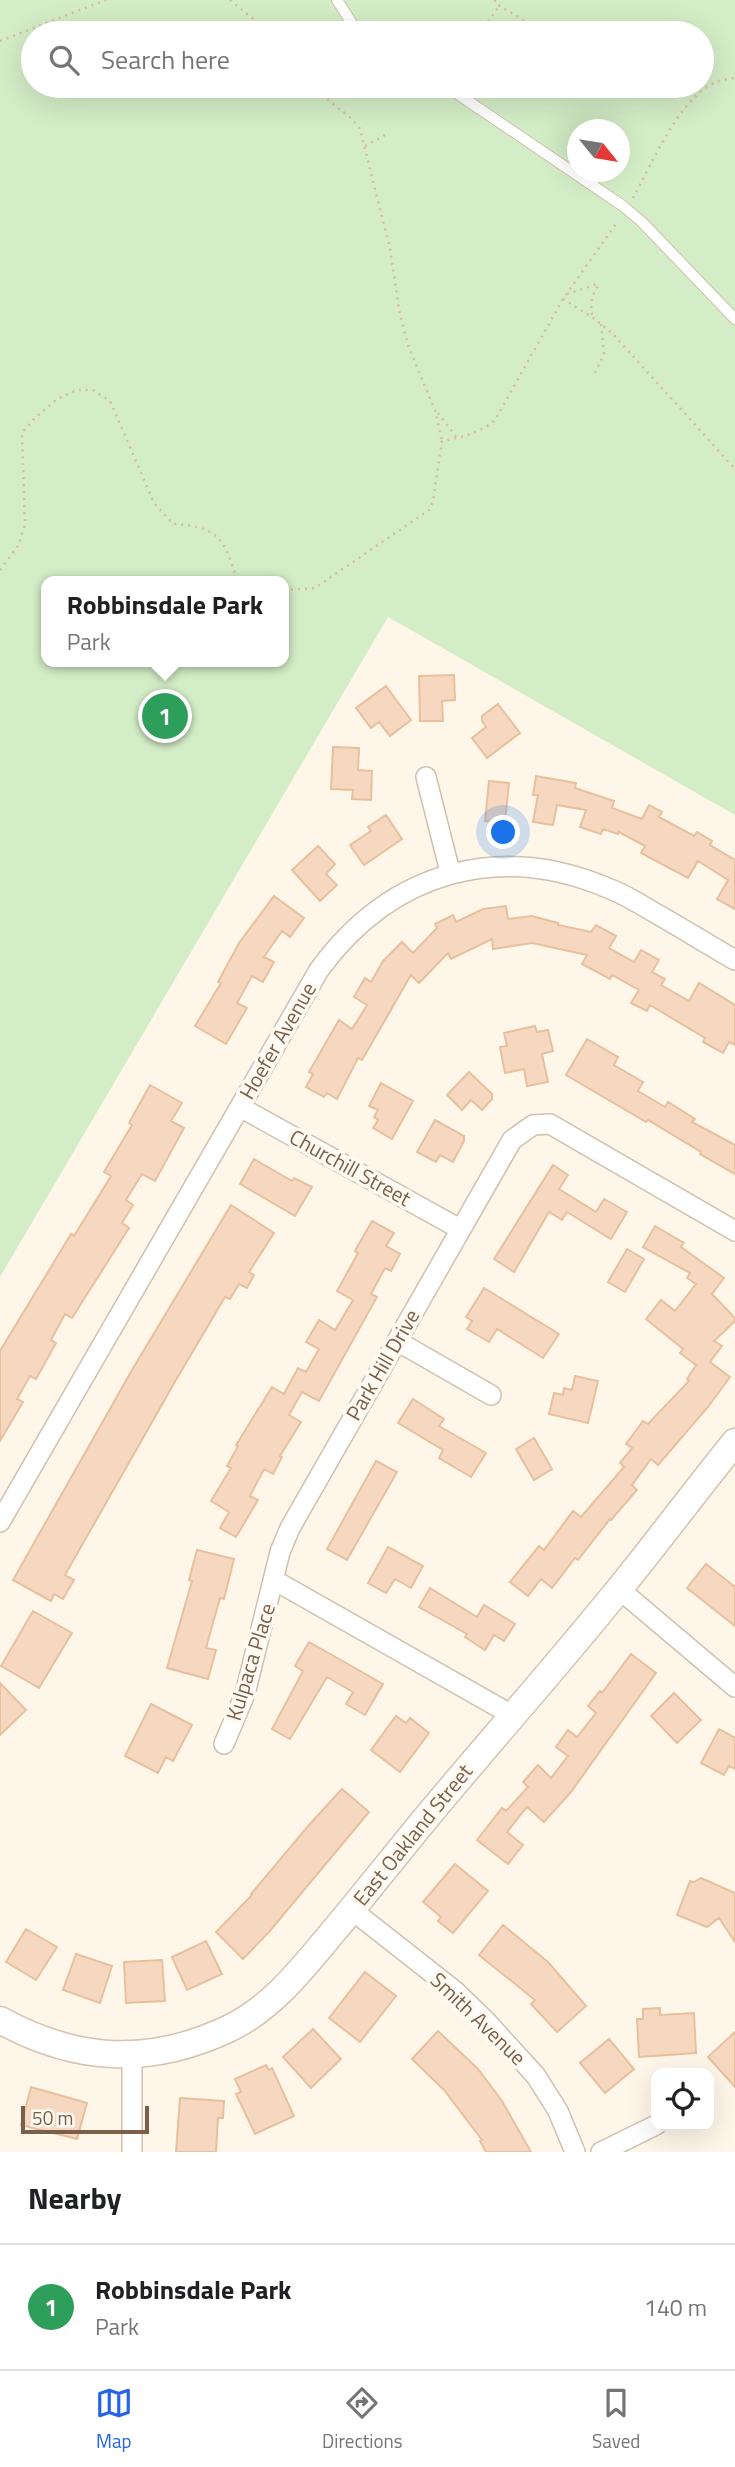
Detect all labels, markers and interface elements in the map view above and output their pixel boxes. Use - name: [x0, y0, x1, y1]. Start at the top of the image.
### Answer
- search box: [21, 21, 714, 98]
- text: Search here: [101, 40, 230, 79]
- icon: search: [45, 41, 83, 79]
- north arrow: [567, 119, 630, 182]
- popup: [41, 576, 289, 667]
- text: Robbinsdale Park: [67, 585, 263, 624]
- text: Park: [67, 624, 111, 659]
- pin: 1: [142, 690, 188, 742]
- your location: [486, 815, 520, 849]
- street label: Hoefer Avenue: [231, 976, 324, 1105]
- street label: Churchill Street: [284, 1121, 418, 1214]
- street label: Park Hill Drive: [337, 1303, 427, 1426]
- street label: Kulpaca Place: [217, 1599, 283, 1724]
- street label: East Oakland Street: [345, 1756, 480, 1912]
- street label: Smith Avenue: [424, 1964, 534, 2072]
- map controls: [651, 2068, 714, 2131]
- button: locate: [651, 2068, 714, 2131]
- scale bar: [21, 2103, 149, 2135]
- text: 50 m: [32, 2103, 73, 2132]
- text: Nearby: [28, 2175, 121, 2221]
- text: Robbinsdale Park: [95, 2270, 291, 2309]
- text: 1: [45, 2290, 57, 2325]
- text: 140 m: [644, 2290, 707, 2325]
- text: Park: [95, 2309, 139, 2344]
- tab: Map: [95, 2384, 133, 2455]
- tab: Directions: [322, 2384, 403, 2455]
- tab: Saved: [592, 2384, 640, 2455]

